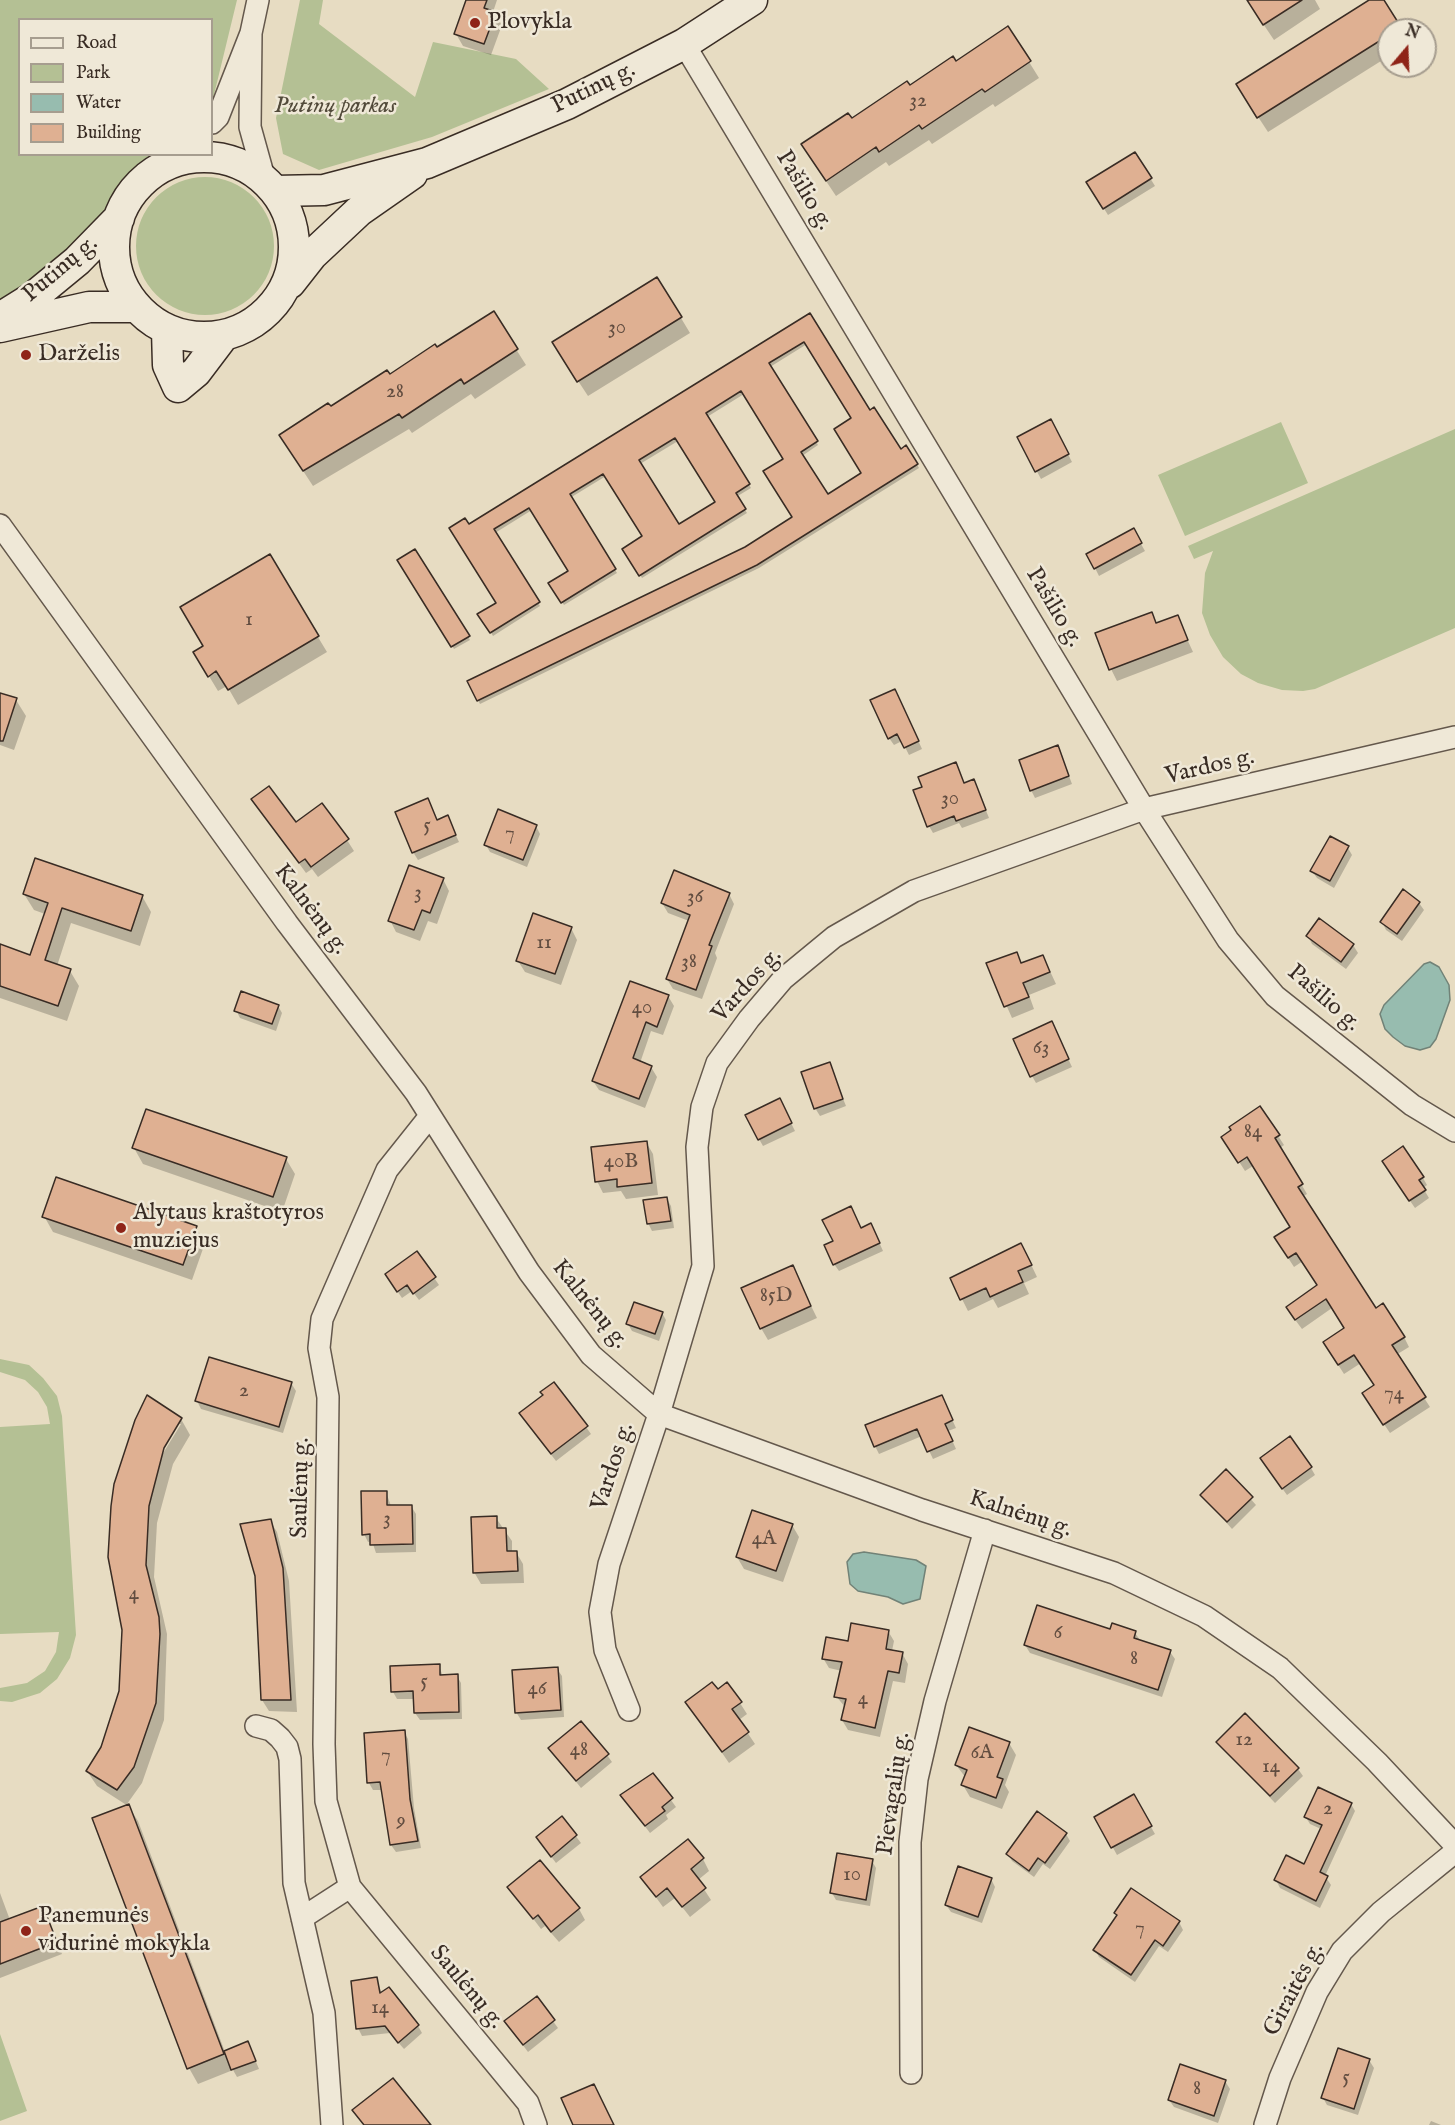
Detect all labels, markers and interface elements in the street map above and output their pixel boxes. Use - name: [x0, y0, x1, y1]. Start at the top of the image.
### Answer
- place label: Plovykla: [487, 9, 572, 37]
- marker: Plovykla: [468, 16, 482, 30]
- legend: [18, 18, 213, 156]
- north arrow: [1377, 18, 1437, 78]
- text: N: [1402, 21, 1422, 45]
- text: Road: [76, 32, 117, 55]
- street label: Putinų g.: [548, 56, 640, 122]
- text: Park: [76, 62, 110, 85]
- house number: 32: [909, 89, 927, 115]
- text: Water: [76, 92, 121, 115]
- park label: Putinų parkas: [274, 93, 396, 121]
- text: Building: [76, 122, 141, 145]
- street label: Pašilio g.: [768, 146, 838, 236]
- street label: Putinų g.: [18, 230, 104, 310]
- house number: 30: [608, 316, 626, 342]
- place label: Darželis: [38, 341, 120, 369]
- marker: Darželis: [19, 348, 33, 362]
- house number: 28: [386, 380, 404, 406]
- street label: Pašilio g.: [1018, 563, 1088, 653]
- house number: 1: [245, 608, 253, 634]
- street label: Vardos g.: [1163, 744, 1257, 792]
- house number: 30: [941, 787, 959, 813]
- house number: 5: [423, 814, 431, 840]
- house number: 7: [505, 822, 515, 848]
- street label: Kalnėnų g.: [266, 859, 354, 961]
- house number: 3: [414, 881, 422, 907]
- house number: 36: [687, 885, 703, 911]
- house number: 11: [536, 931, 552, 957]
- street label: Vardos g.: [707, 943, 789, 1029]
- house number: 38: [681, 950, 697, 976]
- street label: Pašilio g.: [1280, 959, 1366, 1039]
- house number: 40: [632, 996, 652, 1022]
- house number: 63: [1033, 1036, 1049, 1062]
- house number: 84: [1244, 1120, 1262, 1146]
- house number: 40B: [604, 1150, 638, 1176]
- place label: Alytaus kraštotyros muziejus: [133, 1200, 324, 1256]
- marker: Alytaus kraštotyros muziejus: [114, 1221, 128, 1235]
- street label: Kalnėnų g.: [544, 1255, 634, 1355]
- house number: 85D: [760, 1284, 792, 1310]
- house number: 2: [239, 1379, 249, 1405]
- house number: 74: [1384, 1382, 1404, 1408]
- street label: Vardos g.: [586, 1419, 642, 1515]
- street label: Saulėnų g.: [287, 1437, 317, 1539]
- street label: Kalnėnų g.: [965, 1485, 1075, 1545]
- house number: 3: [383, 1507, 391, 1533]
- house number: 4A: [752, 1527, 776, 1553]
- house number: 4: [129, 1582, 139, 1608]
- house number: 6: [1054, 1621, 1062, 1647]
- house number: 8: [1130, 1647, 1138, 1673]
- house number: 5: [420, 1670, 428, 1696]
- house number: 46: [527, 1677, 547, 1703]
- house number: 4: [858, 1687, 868, 1713]
- house number: 12: [1235, 1728, 1253, 1754]
- street label: Pievagalių g.: [872, 1731, 918, 1857]
- house number: 48: [570, 1738, 588, 1764]
- house number: 6A: [970, 1741, 994, 1767]
- house number: 7: [381, 1744, 391, 1770]
- house number: 14: [1262, 1755, 1280, 1781]
- house number: 2: [1323, 1797, 1333, 1823]
- house number: 9: [396, 1809, 406, 1835]
- house number: 10: [843, 1863, 861, 1889]
- place label: Panemunės vidurinė mokykla: [38, 1903, 210, 1959]
- house number: 7: [1135, 1917, 1145, 1943]
- marker: Panemunės vidurinė mokykla: [19, 1924, 33, 1938]
- street label: Giraitės g.: [1258, 1938, 1332, 2042]
- street label: Saulėnų g.: [423, 1940, 509, 2036]
- house number: 14: [371, 1996, 389, 2022]
- house number: 5: [1342, 2066, 1350, 2092]
- house number: 8: [1193, 2077, 1201, 2103]

